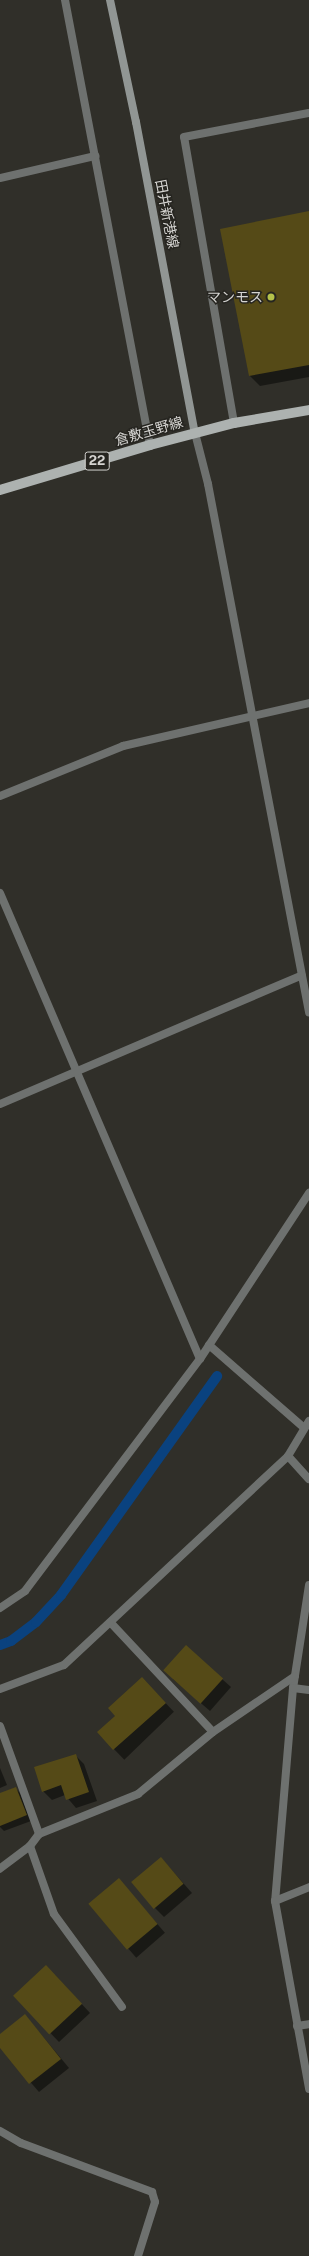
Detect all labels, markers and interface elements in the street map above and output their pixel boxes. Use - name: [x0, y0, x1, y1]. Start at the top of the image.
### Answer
- street label: 田井新港線: [152, 178, 182, 250]
- place label: マンモス: [207, 289, 263, 305]
- marker: マンモス: [266, 292, 276, 302]
- street label: 倉敷玉野線: [113, 413, 185, 449]
- road number: 22: [84, 450, 110, 472]

